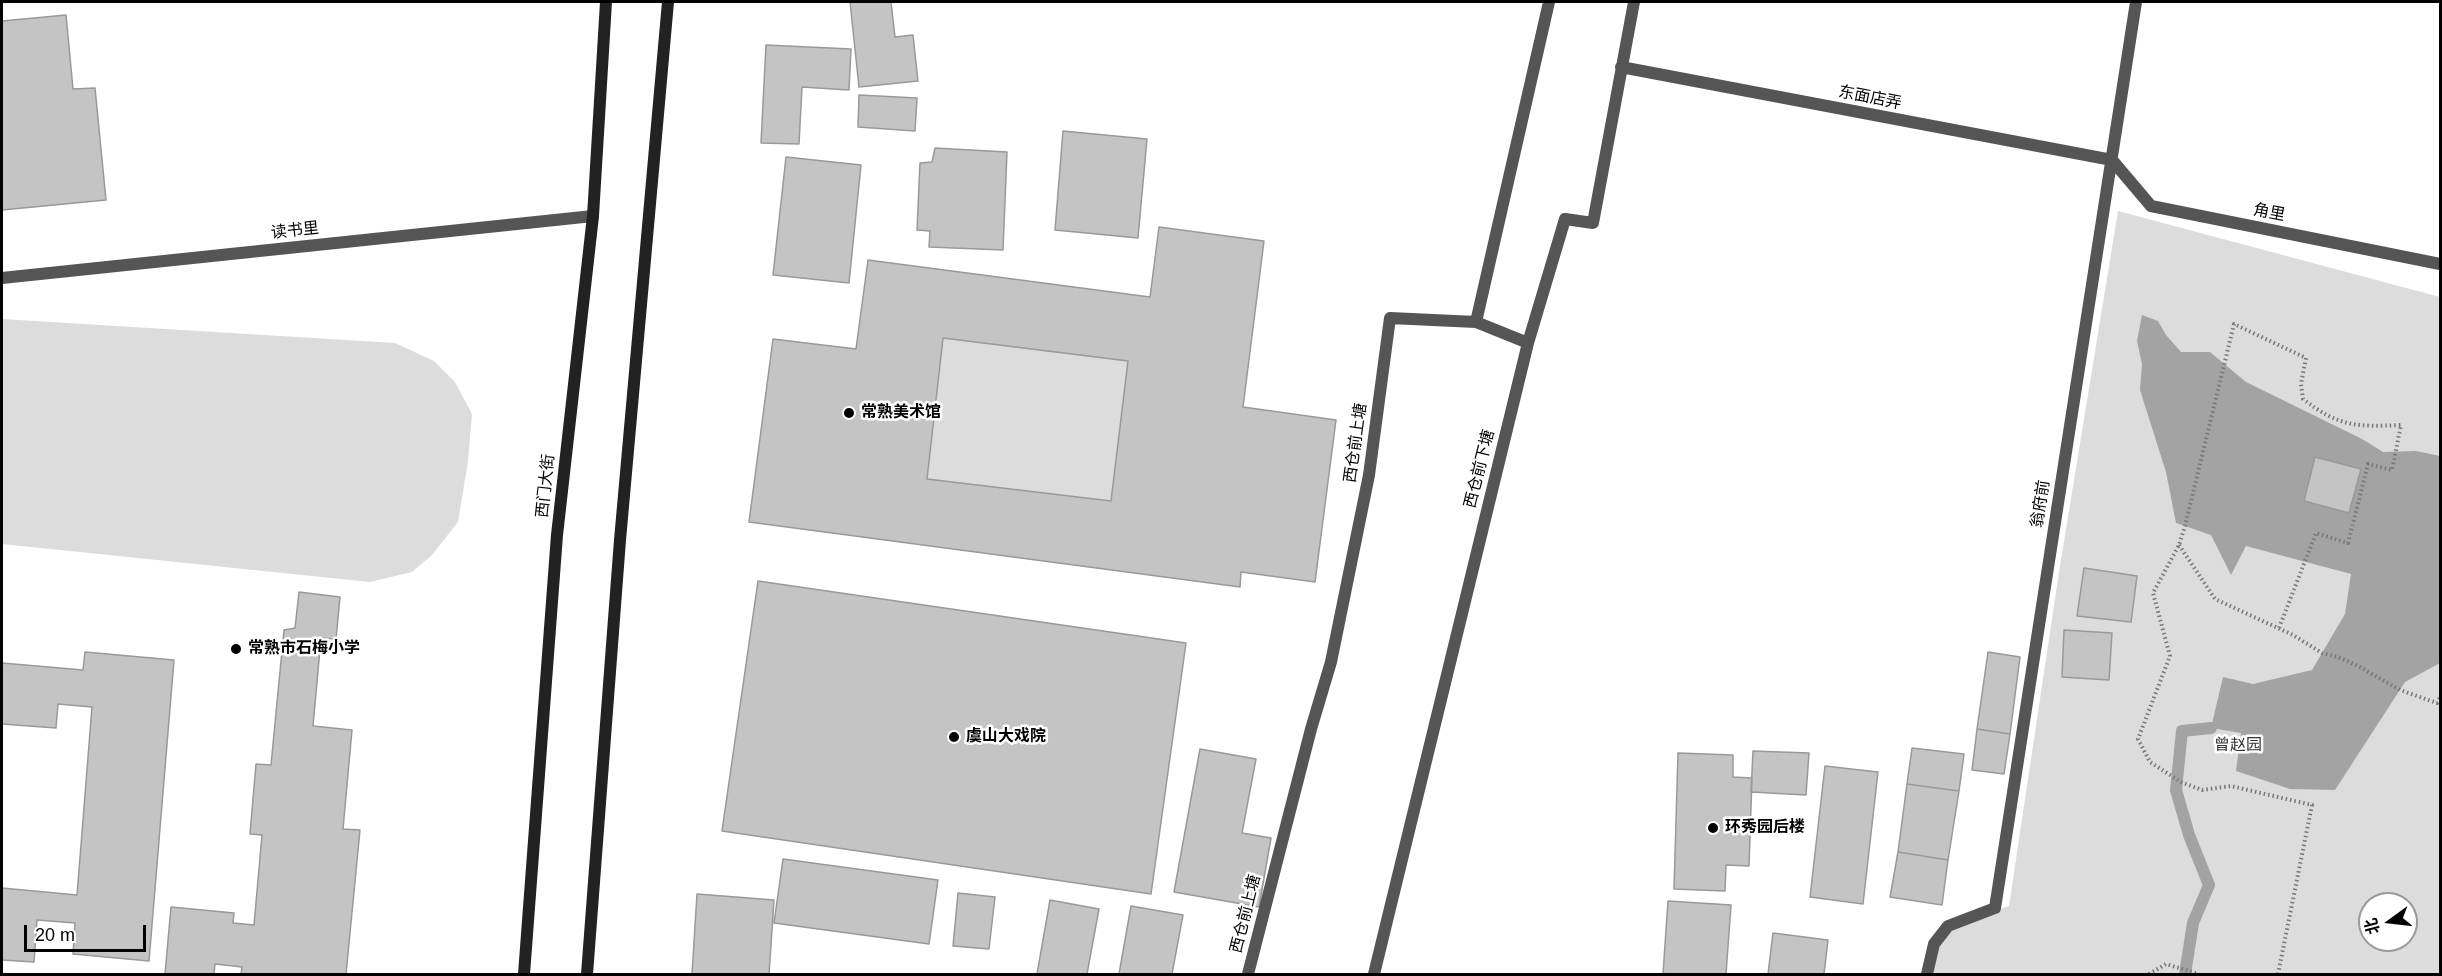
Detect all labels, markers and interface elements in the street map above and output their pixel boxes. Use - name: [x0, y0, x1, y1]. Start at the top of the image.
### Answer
- street label: 东面店弄: [1837, 82, 1903, 114]
- street label: 角里: [2251, 201, 2287, 225]
- street label: 读书里: [270, 219, 320, 243]
- street label: 西仓前上塘: [1341, 402, 1371, 484]
- place label: 常熟美术馆: [861, 403, 941, 423]
- marker: 常熟美术馆: [842, 406, 856, 420]
- street label: 西仓前下塘: [1461, 428, 1499, 510]
- street label: 西门大街: [533, 453, 559, 519]
- street label: 翁府前: [2028, 479, 2054, 529]
- place label: 常熟市石梅小学: [248, 639, 360, 659]
- marker: 常熟市石梅小学: [229, 642, 243, 656]
- place label: 虞山大戏院: [966, 727, 1046, 747]
- marker: 虞山大戏院: [947, 730, 961, 744]
- park label: 曾赵园: [2214, 736, 2262, 756]
- place label: 环秀园后楼: [1725, 818, 1805, 838]
- marker: 环秀园后楼: [1706, 821, 1720, 835]
- street label: 西仓前上塘: [1227, 873, 1265, 955]
- north arrow: [2358, 892, 2418, 952]
- scale bar: [27, 913, 148, 951]
- text: 北: [2362, 916, 2382, 936]
- text: 20 m: [35, 925, 75, 945]

